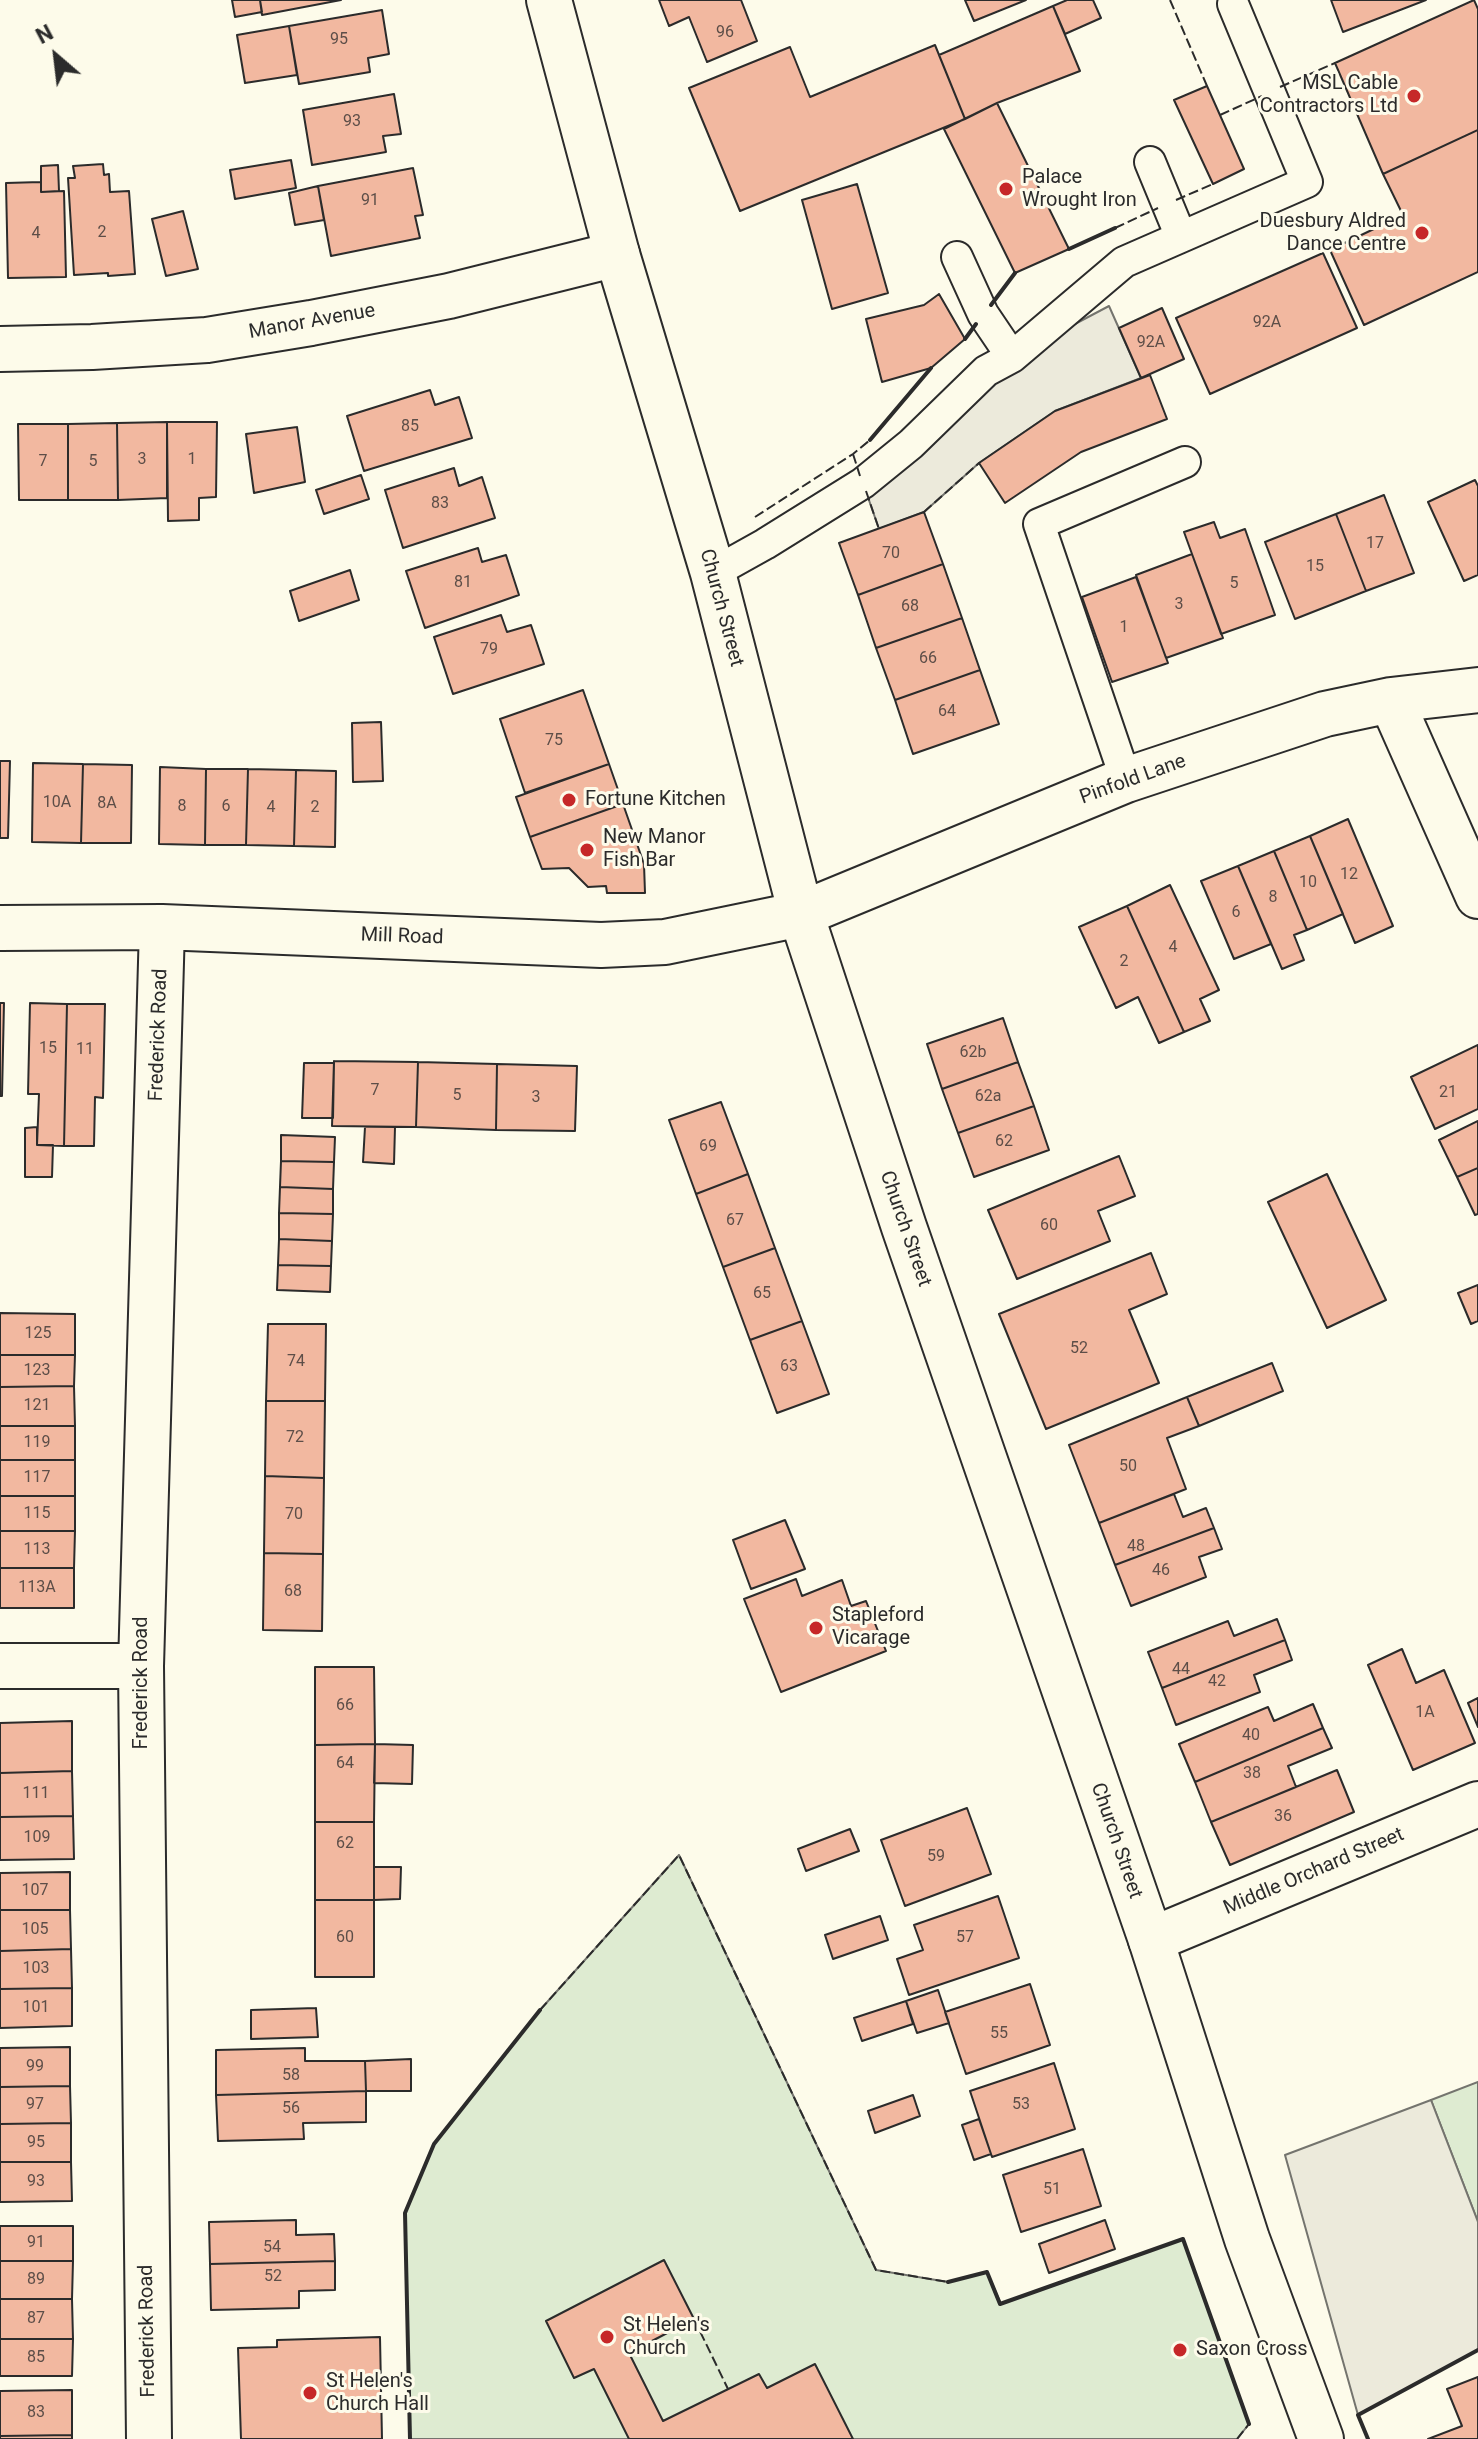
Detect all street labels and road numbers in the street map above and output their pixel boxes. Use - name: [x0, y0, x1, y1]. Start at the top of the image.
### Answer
- street label: Manor Avenue: [247, 299, 377, 345]
- street label: Church Street: [694, 547, 748, 669]
- street label: Pinfold Lane: [1077, 750, 1189, 810]
- street label: Mill Road: [360, 924, 444, 950]
- street label: Frederick Road: [145, 968, 173, 1102]
- street label: Church Street: [874, 1168, 936, 1290]
- street label: Frederick Road: [130, 1617, 154, 1749]
- street label: Church Street: [1085, 1780, 1147, 1902]
- street label: Middle Orchard Street: [1220, 1823, 1408, 1921]
- street label: Frederick Road: [135, 2264, 161, 2398]

